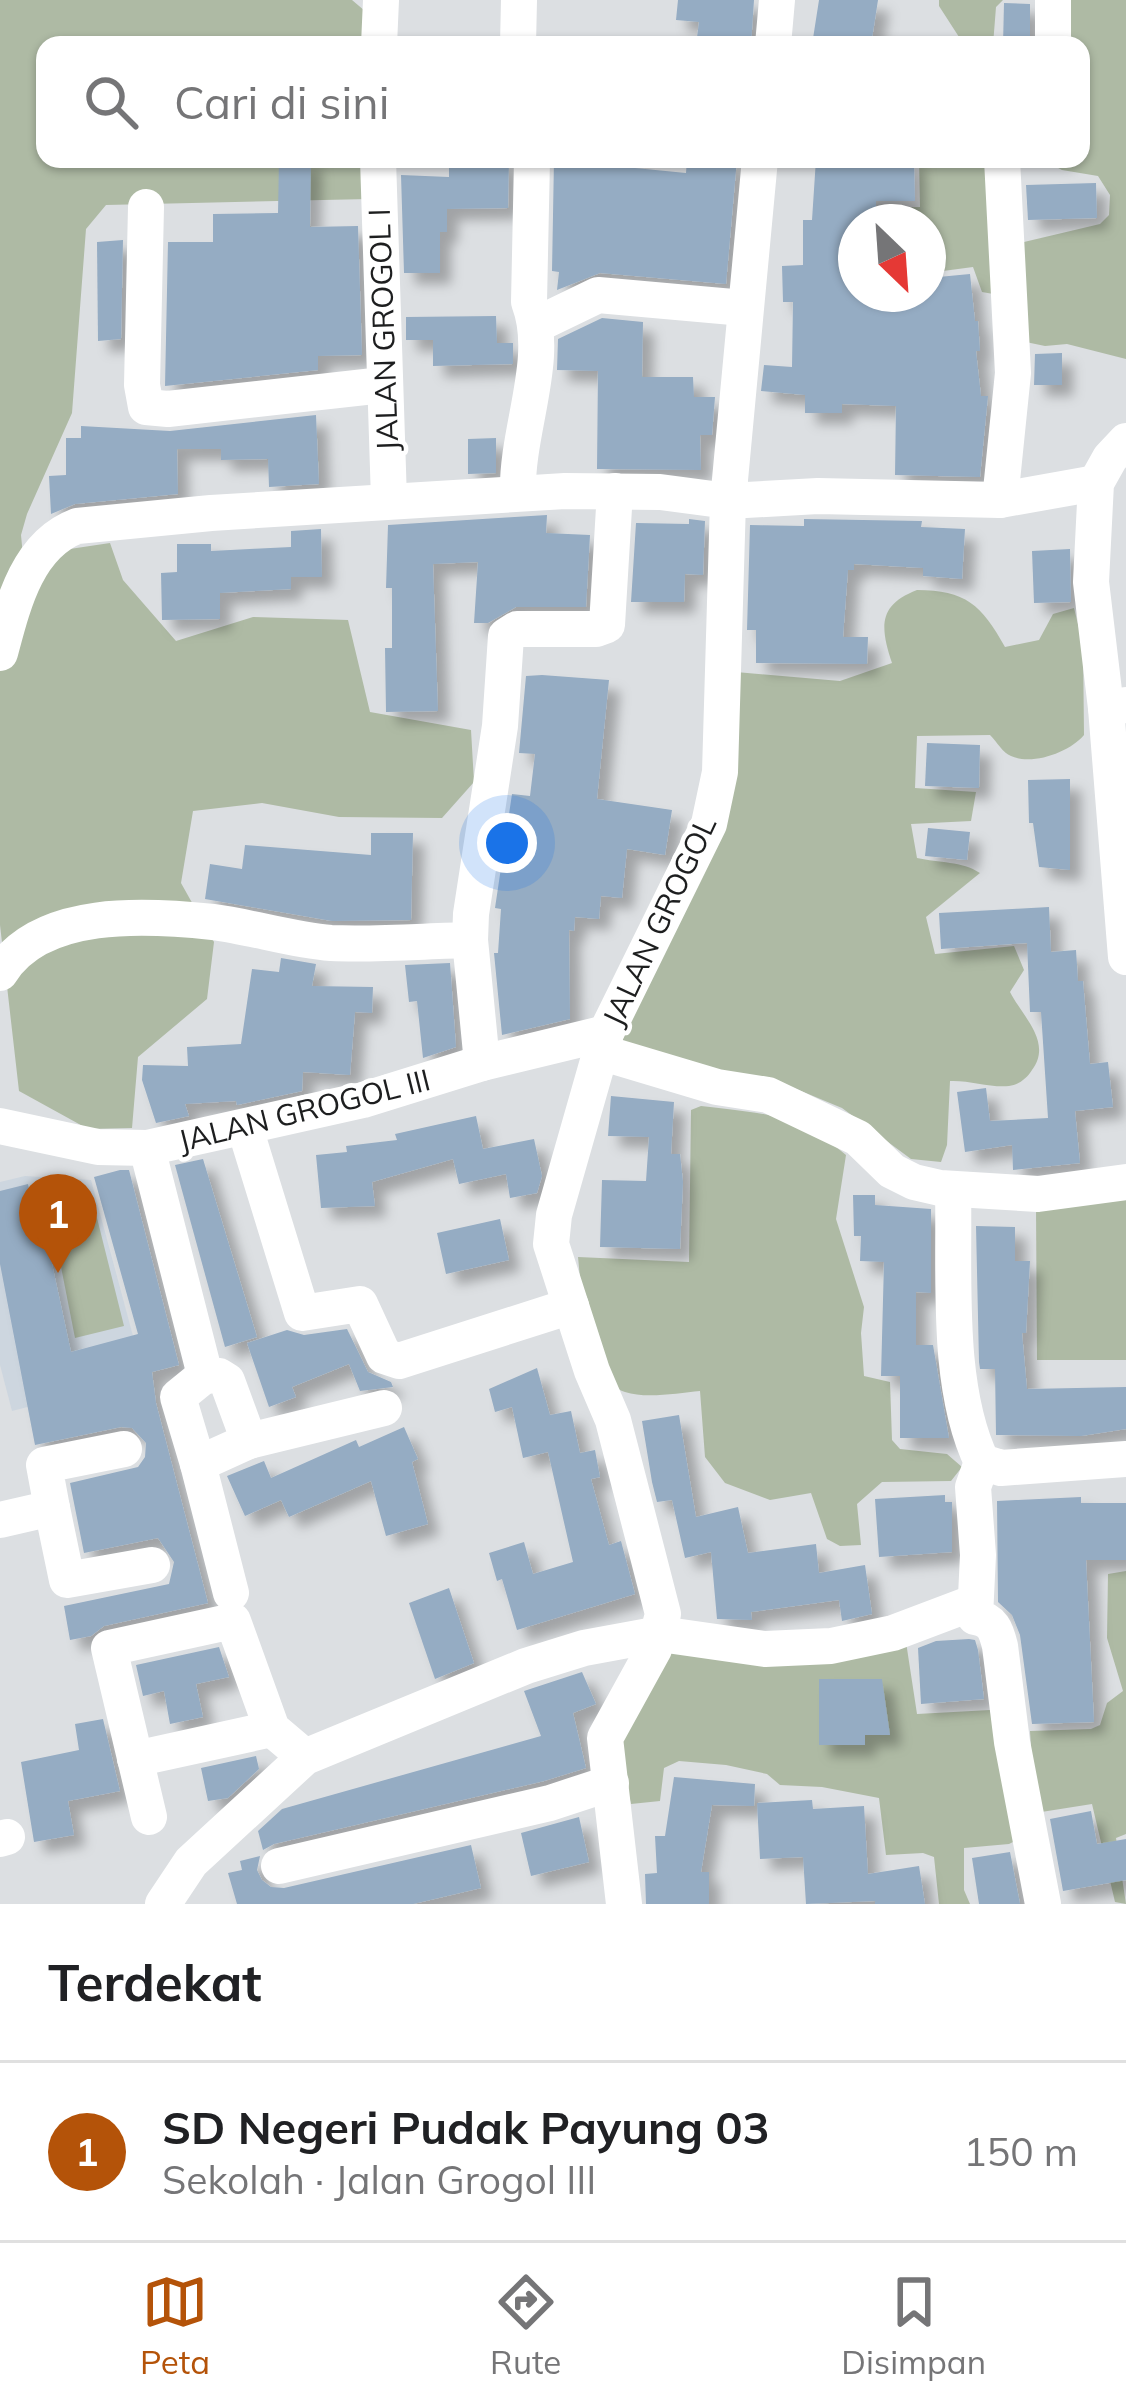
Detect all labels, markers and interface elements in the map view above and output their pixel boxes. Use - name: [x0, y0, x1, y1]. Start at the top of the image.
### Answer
- search box: [36, 36, 1090, 168]
- icon: search: [78, 69, 144, 135]
- text: Cari di sini: [174, 74, 389, 130]
- north arrow: [838, 204, 946, 312]
- street label: JALAN GROGOL I: [360, 208, 406, 452]
- street label: JALAN GROGOL: [594, 810, 724, 1032]
- your location: [477, 813, 537, 873]
- street label: JALAN GROGOL III: [174, 1060, 434, 1160]
- pin: 1: [19, 1174, 97, 1273]
- text: Terdekat: [48, 1950, 262, 2014]
- text: SD Negeri Pudak Payung 03: [162, 2099, 769, 2155]
- text: 1: [75, 2127, 99, 2176]
- text: 150 m: [963, 2127, 1078, 2176]
- text: Sekolah · Jalan Grogol III: [162, 2155, 596, 2204]
- tab: Peta: [140, 2269, 210, 2382]
- tab: Rute: [490, 2269, 561, 2382]
- tab: Disimpan: [841, 2269, 986, 2382]

